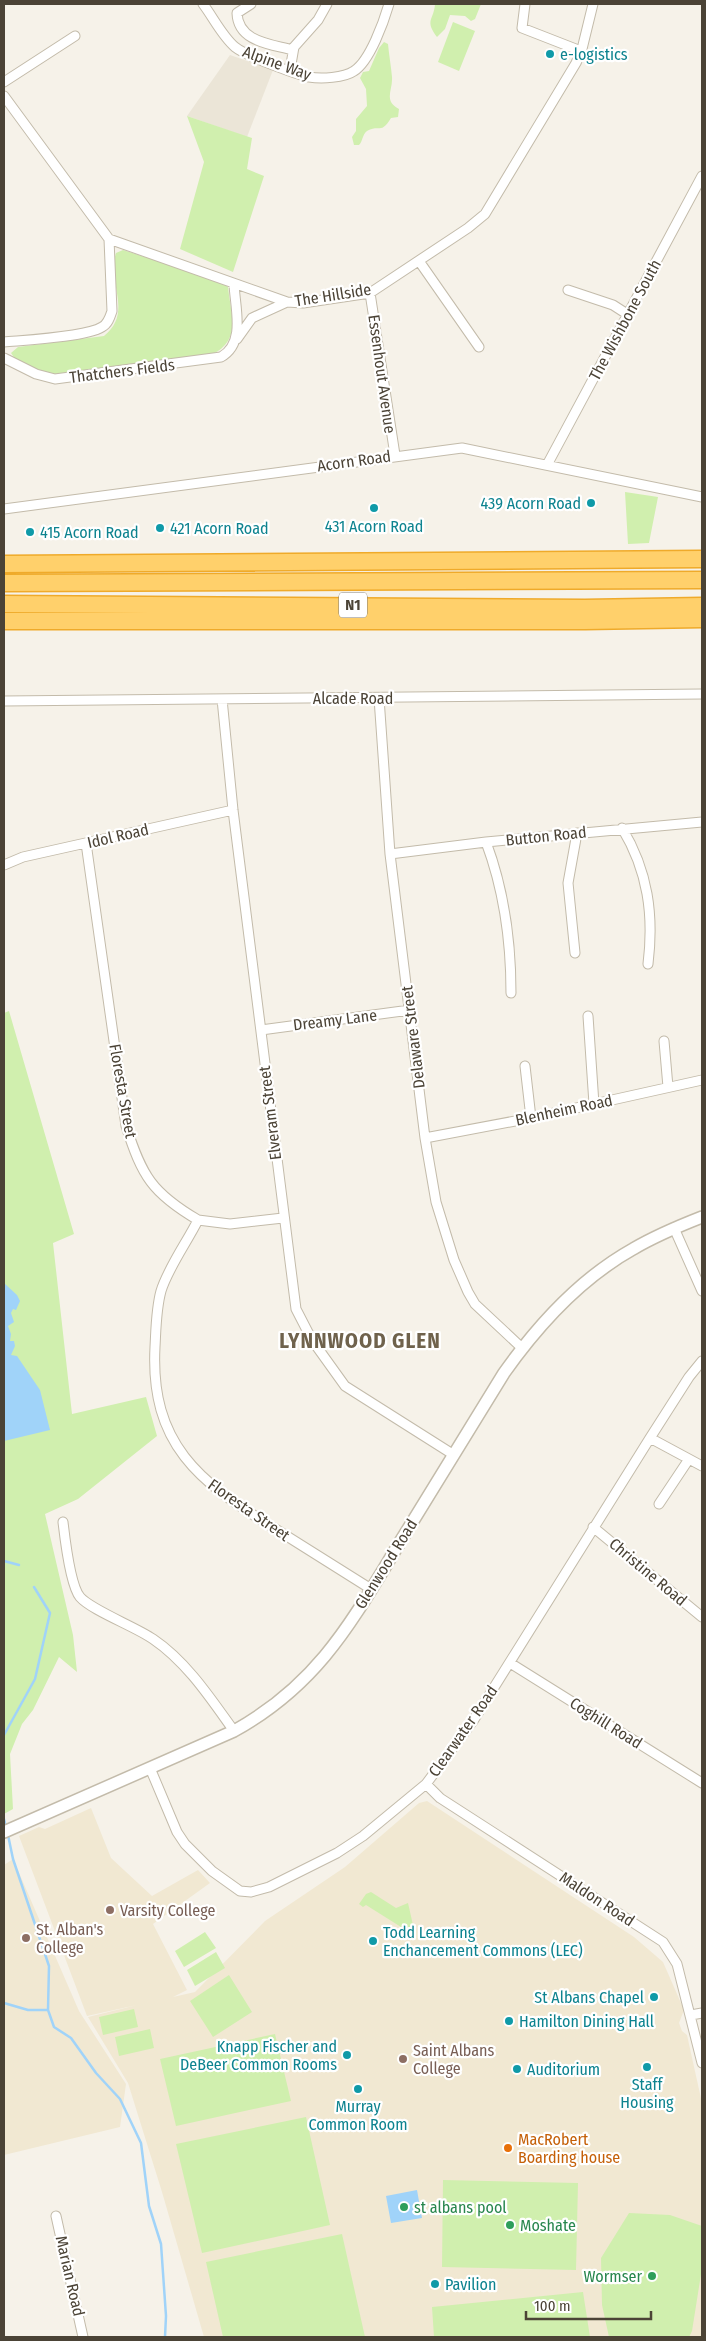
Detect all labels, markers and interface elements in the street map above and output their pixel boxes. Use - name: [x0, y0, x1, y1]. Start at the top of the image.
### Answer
- street label: Alpine Way: [240, 42, 315, 84]
- place label: e-logistics: [560, 45, 628, 64]
- marker: e-logistics: [544, 48, 556, 60]
- street label: The Wishbone South: [585, 256, 665, 384]
- street label: The Hillside: [293, 280, 373, 310]
- street label: Essenhout Avenue: [364, 313, 400, 435]
- street label: Thatchers Fields: [68, 355, 176, 387]
- street label: Acorn Road: [316, 446, 392, 476]
- place label: 439 Acorn Road: [481, 494, 581, 513]
- marker: 439 Acorn Road: [585, 497, 597, 509]
- marker: 431 Acorn Road: [368, 502, 380, 514]
- place label: 431 Acorn Road: [325, 517, 423, 536]
- place label: 421 Acorn Road: [170, 519, 269, 538]
- marker: 421 Acorn Road: [154, 522, 166, 534]
- place label: 415 Acorn Road: [40, 523, 139, 542]
- marker: 415 Acorn Road: [24, 526, 36, 538]
- road number: N1: [339, 592, 367, 618]
- street label: Alcade Road: [313, 689, 393, 708]
- street label: Idol Road: [85, 820, 151, 852]
- street label: Button Road: [505, 822, 587, 850]
- street label: Delaware Street: [397, 984, 429, 1089]
- street label: Dreamy Lane: [292, 1005, 378, 1035]
- street label: Floresta Street: [105, 1042, 141, 1140]
- street label: Elveram Street: [255, 1064, 285, 1161]
- street label: Blenheim Road: [514, 1090, 614, 1130]
- district label: LYNNWOOD GLEN: [279, 1328, 441, 1354]
- street label: Floresta Street: [204, 1475, 294, 1546]
- street label: Glenwood Road: [351, 1516, 421, 1612]
- street label: Christine Road: [605, 1534, 691, 1610]
- street label: Clearwater Road: [425, 1682, 501, 1780]
- street label: Coghill Road: [566, 1693, 646, 1753]
- street label: Maldon Road: [556, 1868, 638, 1930]
- place label: Varsity College: [120, 1901, 215, 1920]
- marker: Varsity College: [104, 1904, 116, 1916]
- place label: St. Alban's College: [36, 1920, 104, 1957]
- place label: Todd Learning Enchancement Commons (LEC): [383, 1923, 583, 1960]
- marker: St. Alban's College: [20, 1932, 32, 1944]
- marker: Todd Learning Enchancement Commons (LEC): [367, 1935, 379, 1947]
- place label: St Albans Chapel: [534, 1988, 644, 2007]
- marker: St Albans Chapel: [648, 1991, 660, 2003]
- place label: Hamilton Dining Hall: [519, 2012, 654, 2031]
- marker: Hamilton Dining Hall: [503, 2015, 515, 2027]
- place label: Knapp Fischer and DeBeer Common Rooms: [180, 2037, 337, 2074]
- place label: Saint Albans College: [413, 2041, 495, 2078]
- marker: Knapp Fischer and DeBeer Common Rooms: [341, 2049, 353, 2061]
- marker: Saint Albans College: [397, 2053, 409, 2065]
- place label: Auditorium: [527, 2060, 600, 2079]
- marker: Staff Housing: [641, 2061, 653, 2073]
- marker: Auditorium: [511, 2063, 523, 2075]
- place label: Staff Housing: [620, 2075, 674, 2112]
- marker: Murray Common Room: [352, 2083, 364, 2095]
- place label: Murray Common Room: [308, 2097, 408, 2134]
- place label: MacRobert Boarding house: [518, 2130, 620, 2167]
- marker: MacRobert Boarding house: [502, 2142, 514, 2154]
- place label: st albans pool: [414, 2198, 507, 2217]
- marker: st albans pool: [398, 2201, 410, 2213]
- place label: Moshate: [520, 2216, 576, 2235]
- marker: Moshate: [504, 2219, 516, 2231]
- street label: Marian Road: [52, 2234, 88, 2318]
- place label: Wormser: [584, 2267, 642, 2286]
- marker: Wormser: [646, 2270, 658, 2282]
- place label: Pavilion: [445, 2275, 496, 2294]
- marker: Pavilion: [429, 2278, 441, 2290]
- scale bar: [526, 2288, 651, 2320]
- text: 100 m: [534, 2297, 571, 2315]

